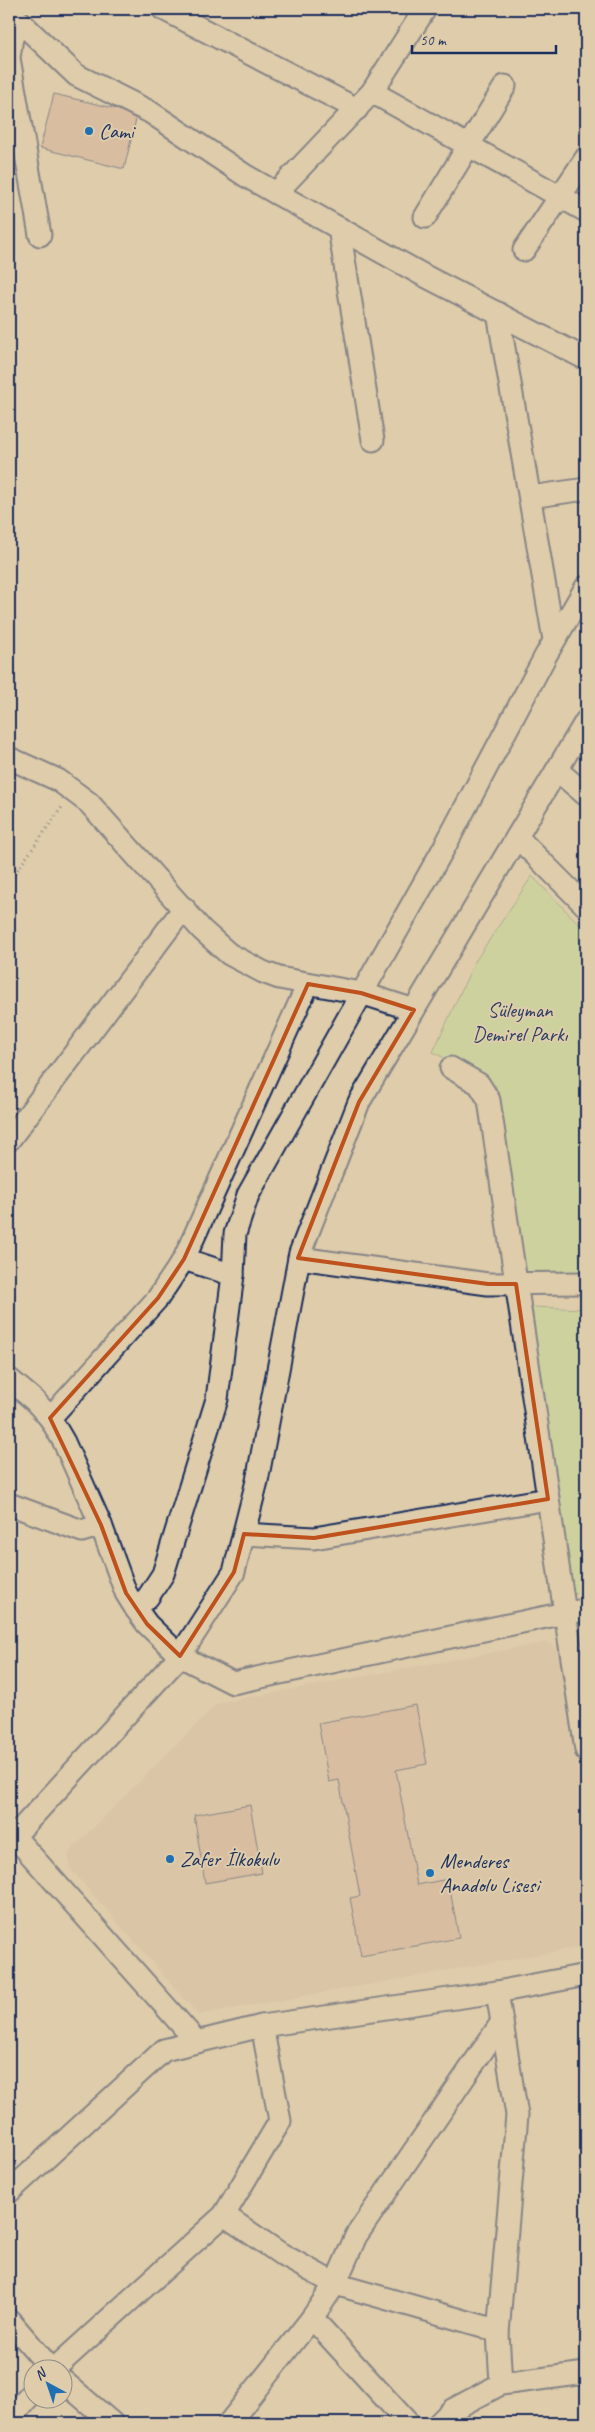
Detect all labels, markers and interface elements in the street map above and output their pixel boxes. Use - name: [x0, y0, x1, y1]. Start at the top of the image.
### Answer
- scale bar: [412, 22, 556, 54]
- text: 50 m: [420, 31, 447, 50]
- place label: Cami: [99, 118, 137, 144]
- marker: Cami: [83, 125, 95, 137]
- park label: Süleyman Demirel Parkı: [472, 997, 569, 1047]
- place label: Zafer İlkokulu: [180, 1846, 280, 1872]
- place label: Menderes Anadolu Lisesi: [440, 1848, 542, 1898]
- marker: Zafer İlkokulu: [164, 1853, 176, 1865]
- marker: Menderes Anadolu Lisesi: [424, 1867, 436, 1879]
- north arrow: [22, 2360, 72, 2410]
- text: N: [31, 2364, 51, 2384]

